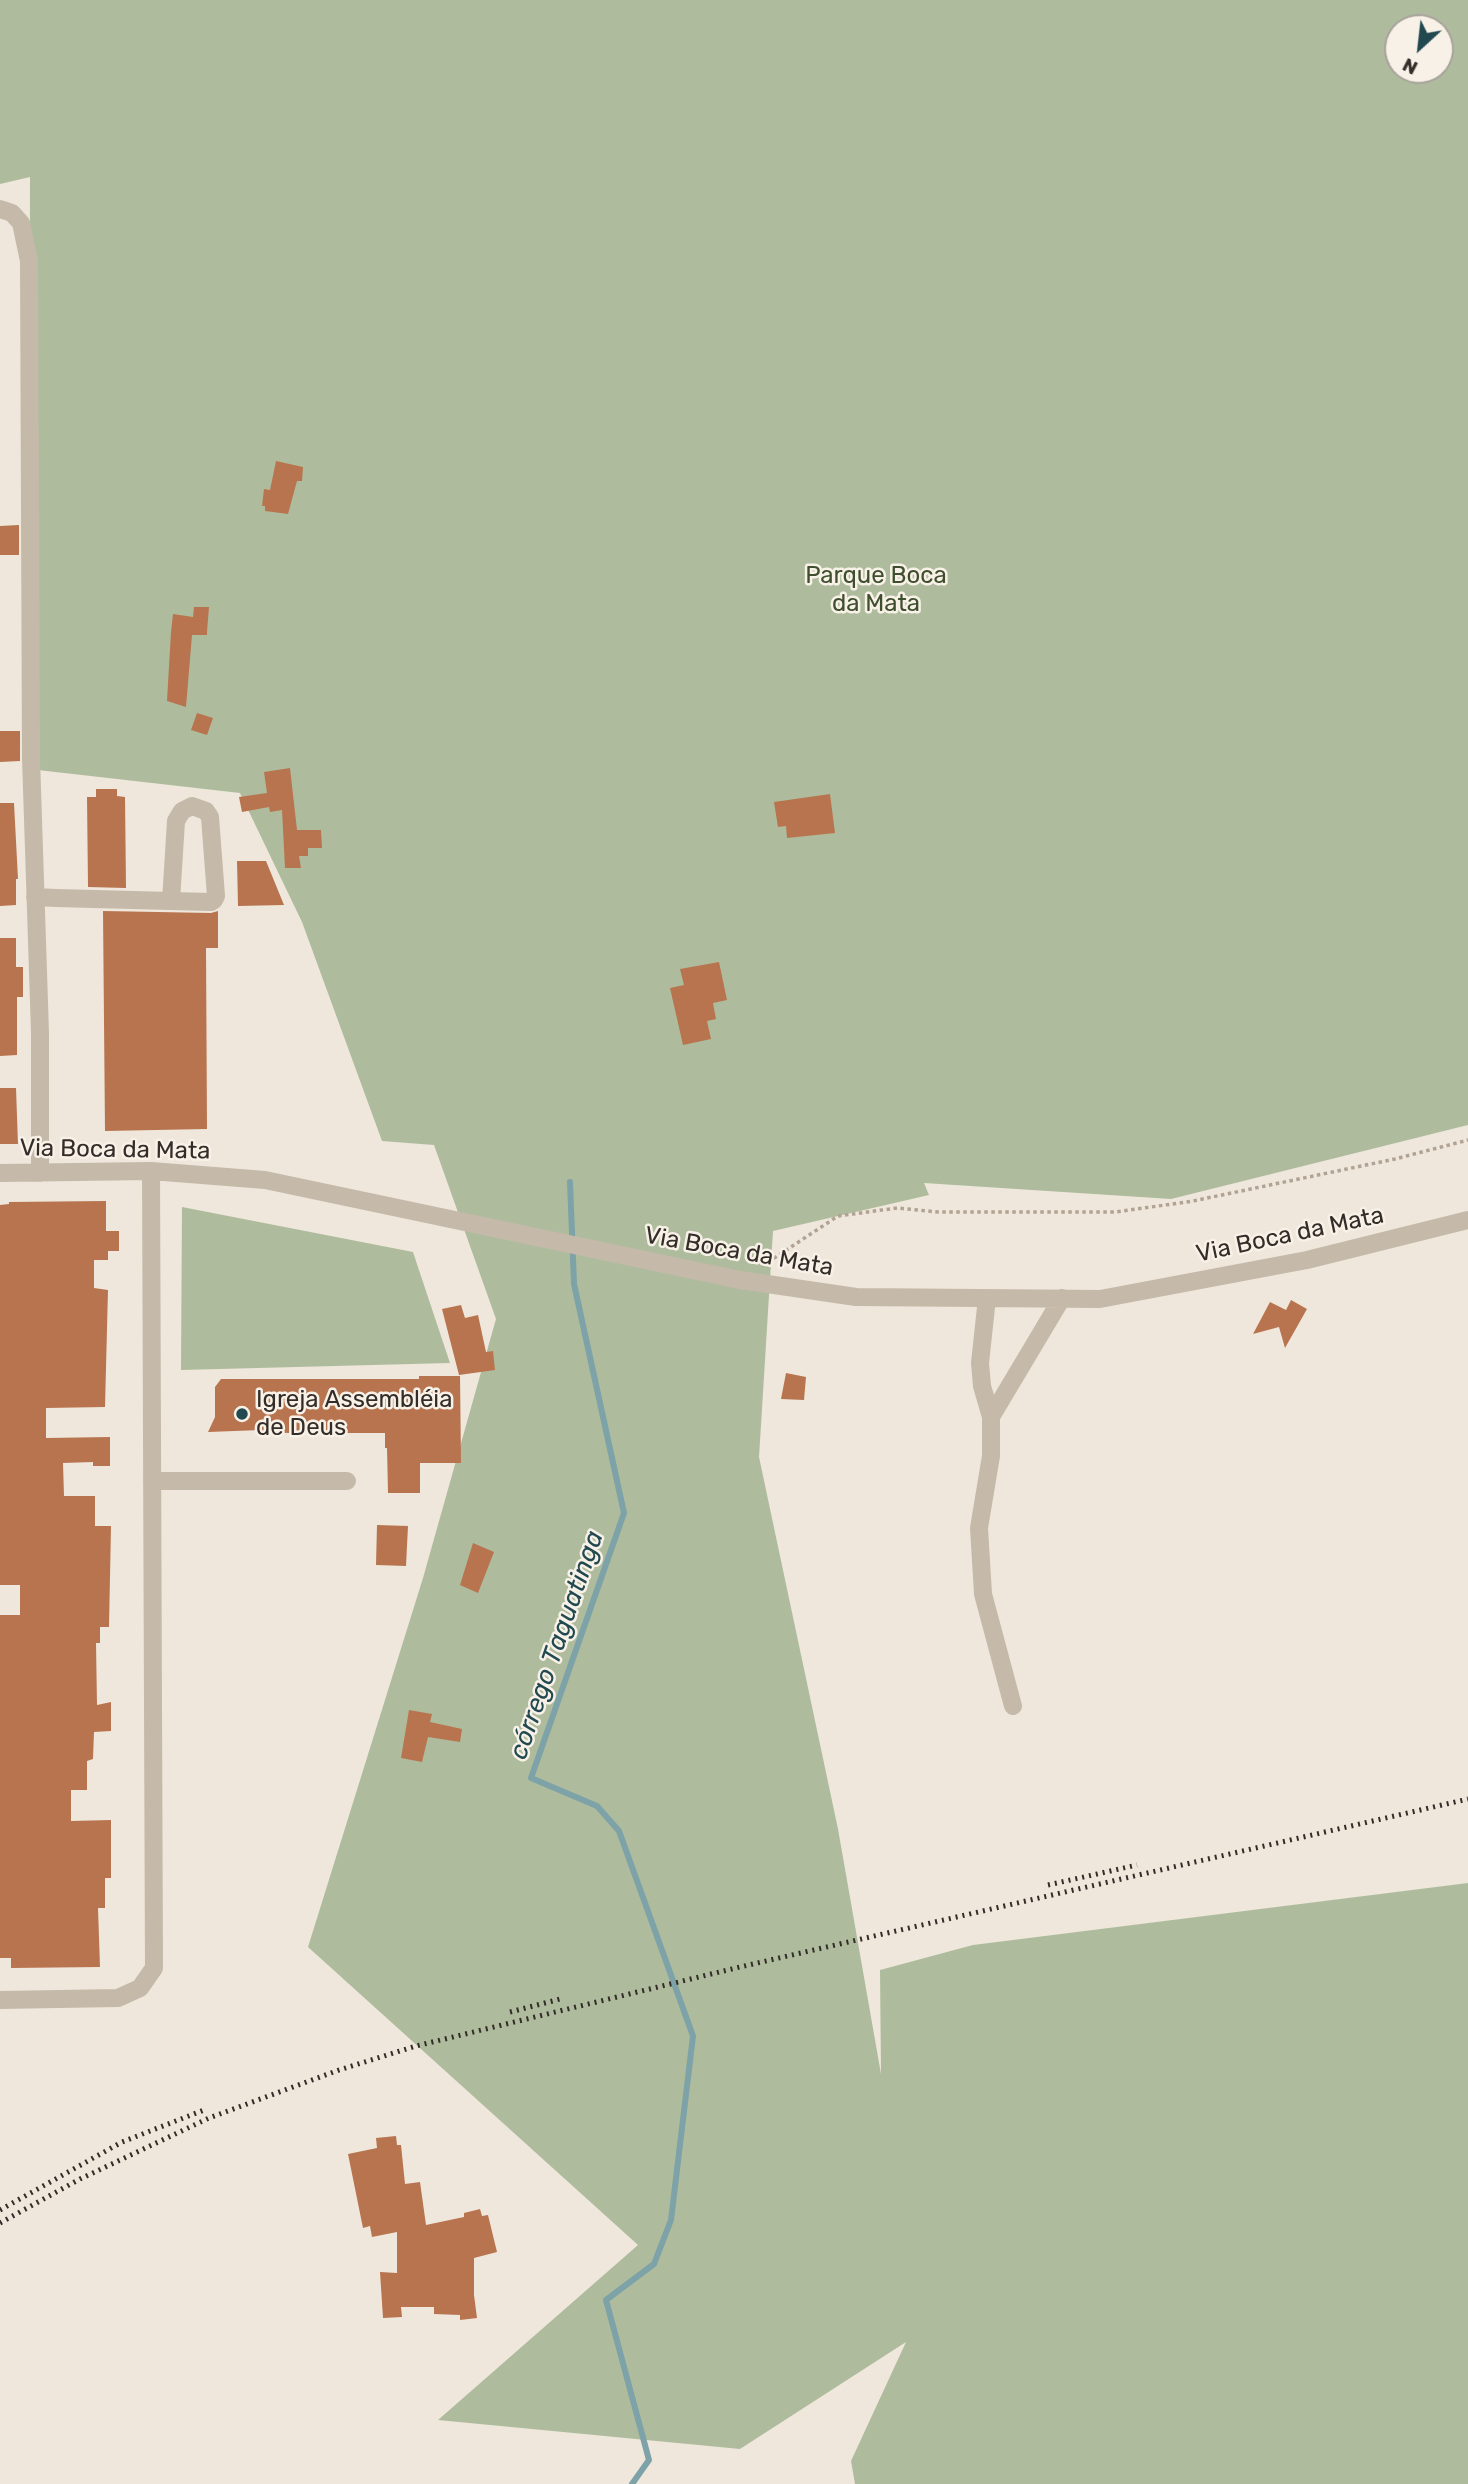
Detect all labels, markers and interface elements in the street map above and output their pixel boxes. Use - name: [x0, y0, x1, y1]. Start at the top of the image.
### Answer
- north arrow: [1384, 14, 1454, 84]
- text: N: [1399, 53, 1421, 80]
- park label: Parque Boca da Mata: [805, 562, 947, 618]
- street label: Via Boca da Mata: [19, 1134, 211, 1166]
- street label: Via Boca da Mata: [1194, 1201, 1386, 1269]
- street label: Via Boca da Mata: [642, 1221, 836, 1283]
- place label: Igreja Assembléia de Deus: [256, 1386, 452, 1442]
- marker: Igreja Assembléia de Deus: [234, 1406, 250, 1422]
- water label: córrego Taguatinga: [503, 1527, 611, 1763]

